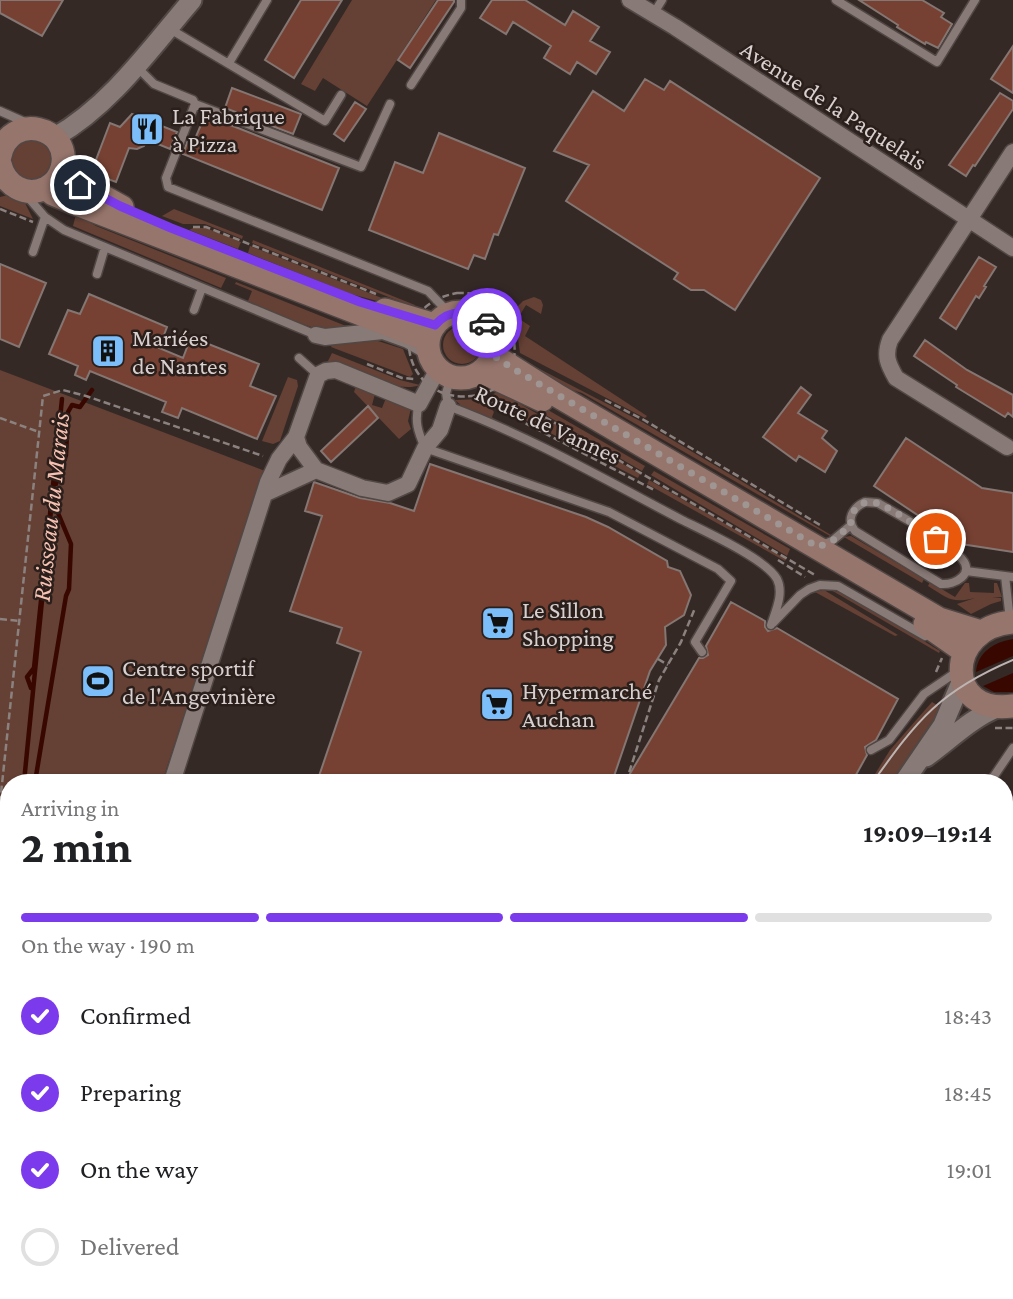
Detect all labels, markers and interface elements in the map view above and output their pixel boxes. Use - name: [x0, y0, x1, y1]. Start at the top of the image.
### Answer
- street label: Avenue de la Paquelais: [736, 35, 932, 175]
- place label: La Fabrique à Pizza: [172, 102, 285, 157]
- restaurant icon: La Fabrique à Pizza: [128, 110, 166, 148]
- pin: [50, 155, 110, 215]
- icon: home: [61, 166, 99, 204]
- courier: [452, 288, 522, 358]
- icon: car: [468, 304, 506, 342]
- place label: Mariées de Nantes: [132, 324, 227, 379]
- building icon: Mariées de Nantes: [89, 332, 127, 370]
- street label: Route de Vannes: [471, 378, 625, 470]
- water label: Ruisseau du Marais: [27, 411, 75, 603]
- pin: [906, 509, 966, 569]
- icon: bag: [917, 520, 955, 558]
- place label: Le Sillon Shopping: [522, 596, 614, 651]
- supermarket icon: Le Sillon Shopping: [479, 604, 517, 642]
- place label: Centre sportif de l'Angevinière: [122, 654, 276, 709]
- sports icon: Centre sportif de l'Angevinière: [79, 662, 117, 700]
- place label: Hypermarché Auchan: [522, 677, 652, 732]
- supermarket icon: Hypermarché Auchan: [478, 685, 516, 723]
- text: Arriving in: [21, 795, 119, 821]
- text: 19:09–19:14: [863, 819, 992, 848]
- text: 2 min: [21, 821, 132, 872]
- text: On the way · 190 m: [21, 932, 195, 958]
- icon: check: [21, 997, 59, 1035]
- text: Confirmed: [80, 1001, 191, 1030]
- text: 18:43: [944, 1003, 992, 1029]
- icon: check: [21, 1074, 59, 1112]
- text: Preparing: [80, 1078, 181, 1107]
- text: 18:45: [944, 1080, 992, 1106]
- icon: check: [21, 1151, 59, 1189]
- text: On the way: [80, 1155, 198, 1184]
- text: 19:01: [947, 1157, 992, 1183]
- text: Delivered: [80, 1232, 179, 1261]

